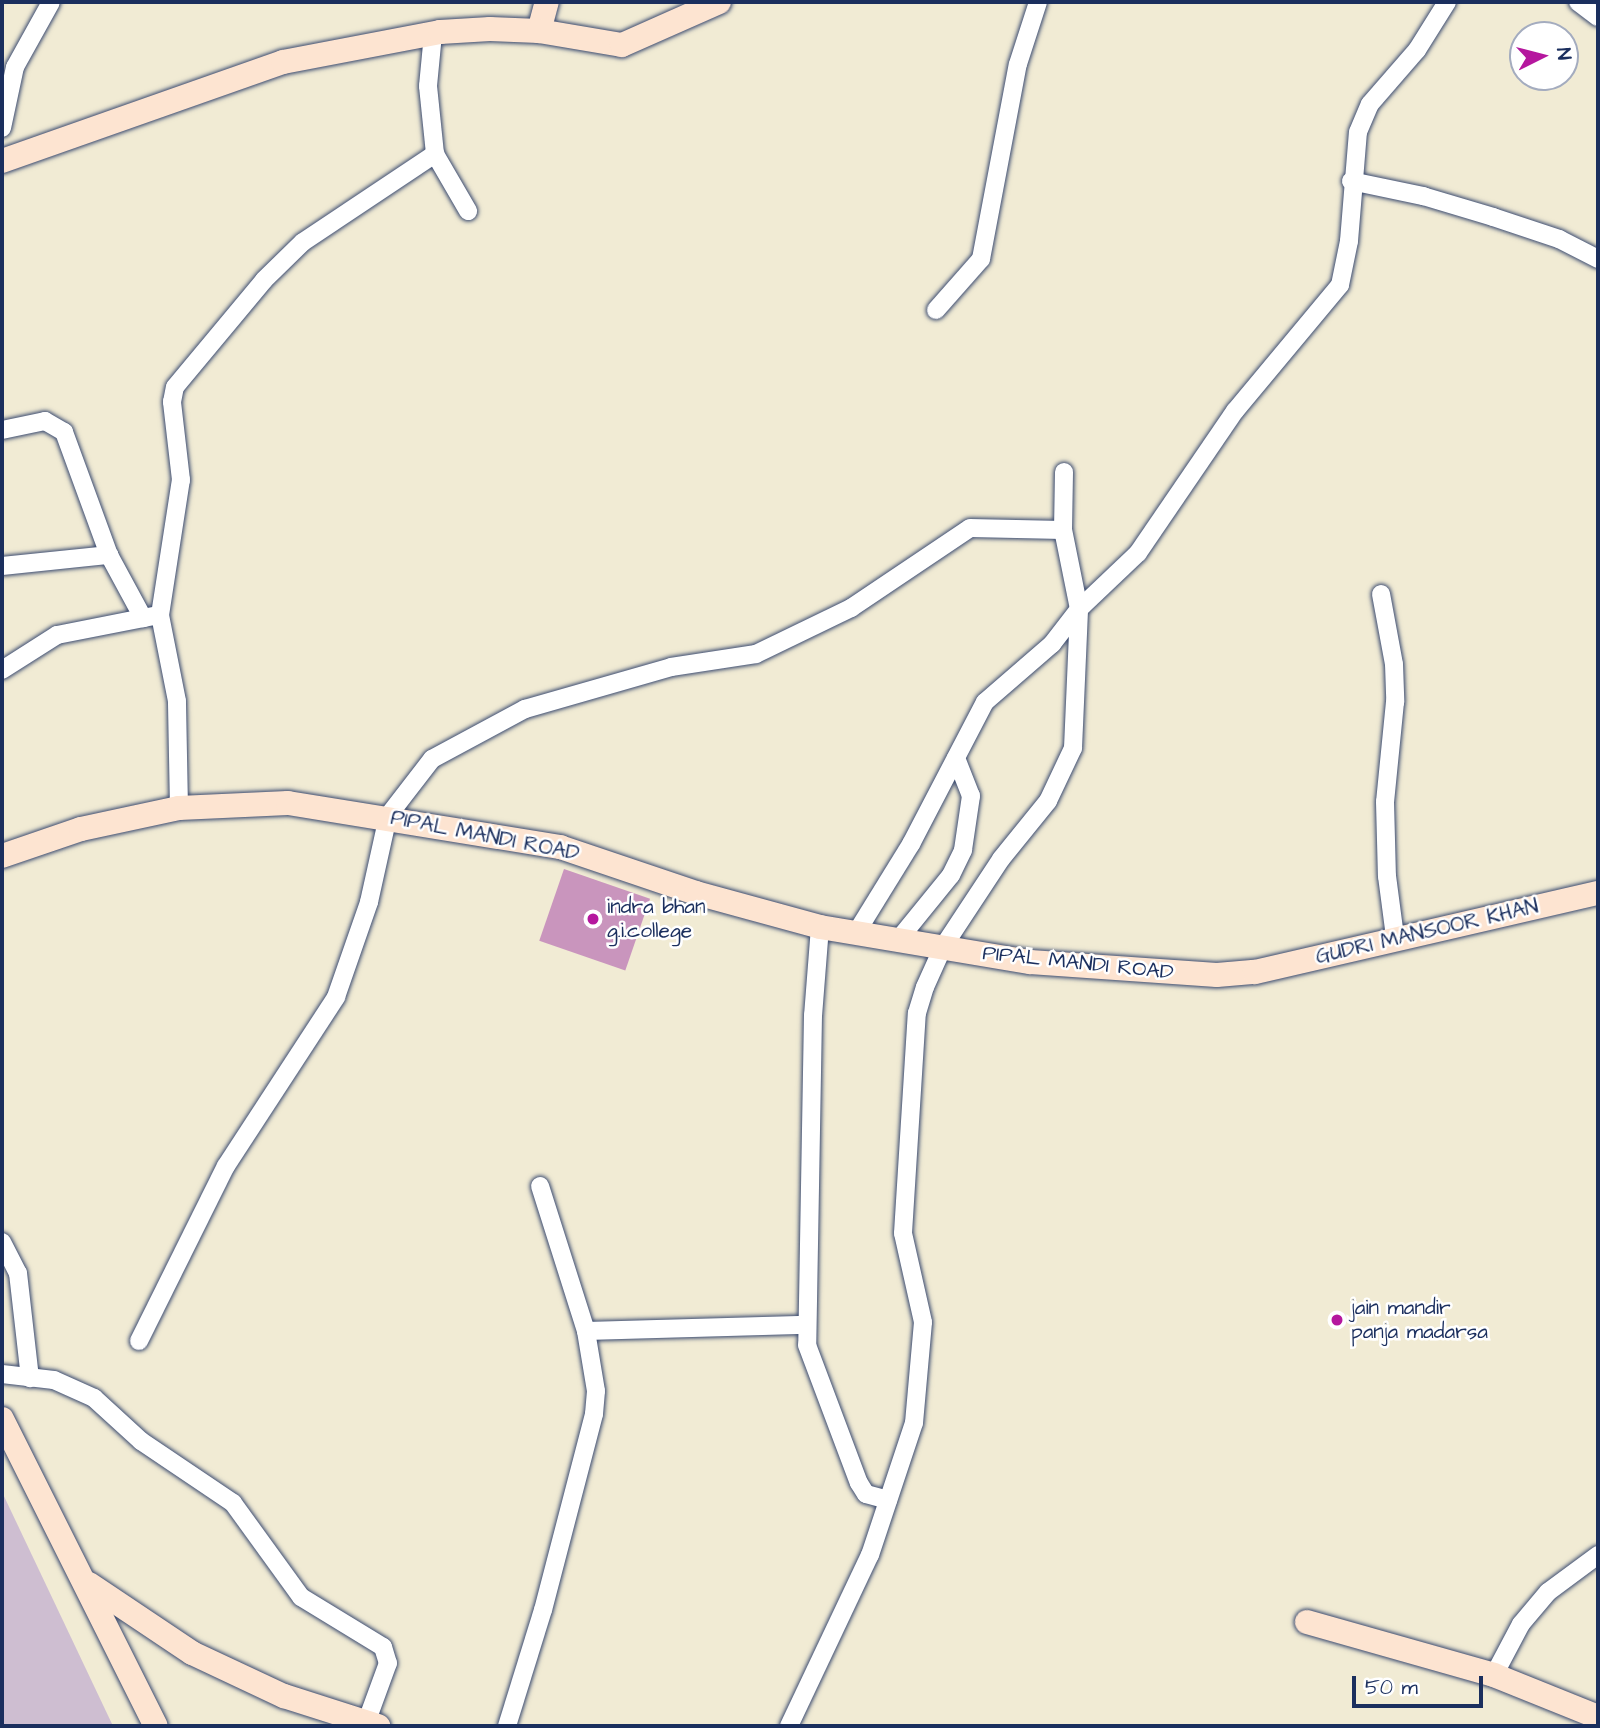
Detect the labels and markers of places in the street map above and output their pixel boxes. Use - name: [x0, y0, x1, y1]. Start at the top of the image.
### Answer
- place label: indra bhan g.i.college: [607, 894, 705, 944]
- marker: indra bhan g.i.college: [585, 911, 601, 927]
- place label: jain mandir panja madarsa: [1351, 1295, 1488, 1345]
- marker: jain mandir panja madarsa: [1329, 1312, 1345, 1328]

